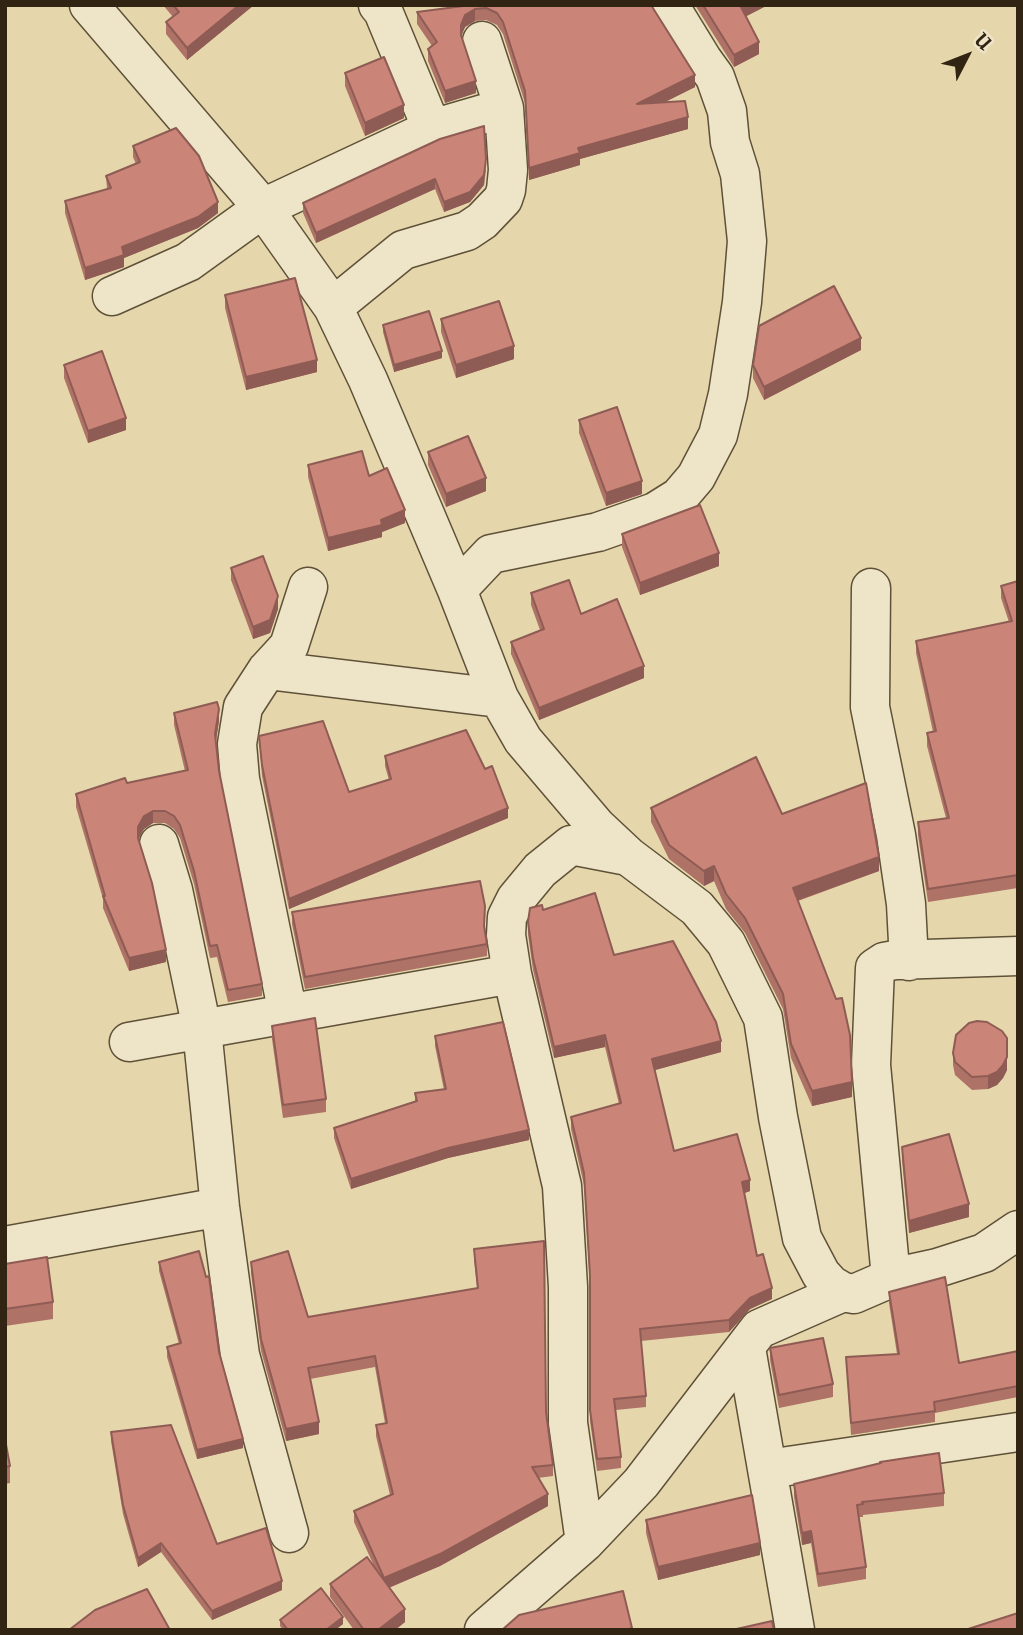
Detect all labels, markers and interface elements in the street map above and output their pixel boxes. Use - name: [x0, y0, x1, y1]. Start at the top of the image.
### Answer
- north arrow: [932, 21, 1002, 91]
- text: U: [969, 29, 996, 55]

